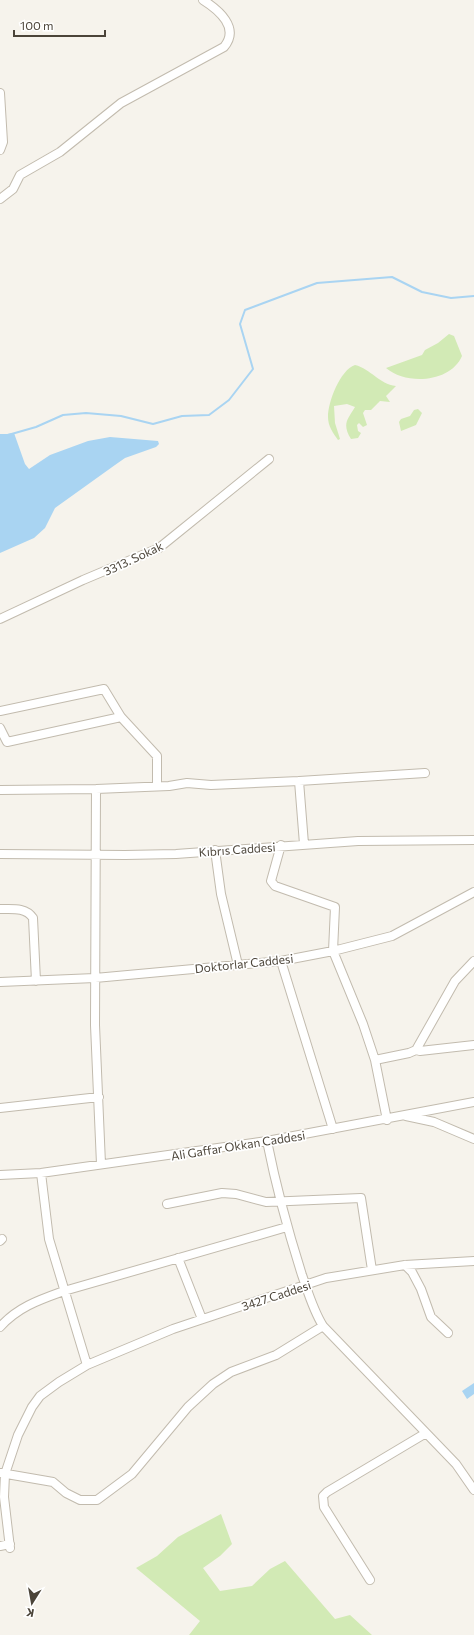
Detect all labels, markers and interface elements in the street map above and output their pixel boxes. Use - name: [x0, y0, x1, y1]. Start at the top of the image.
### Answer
- scale bar: [14, 12, 105, 38]
- text: 100 m: [20, 18, 54, 32]
- street label: 3313. Sokak: [101, 538, 165, 578]
- street label: Kıbrıs Caddesi: [198, 839, 276, 859]
- street label: Doktorlar Caddesi: [194, 951, 294, 975]
- street label: Ali Gaffar Okkan Caddesi: [170, 1127, 306, 1163]
- street label: 3427 Caddesi: [239, 1277, 313, 1313]
- north arrow: [12, 1583, 52, 1623]
- text: K: [25, 1606, 35, 1620]

